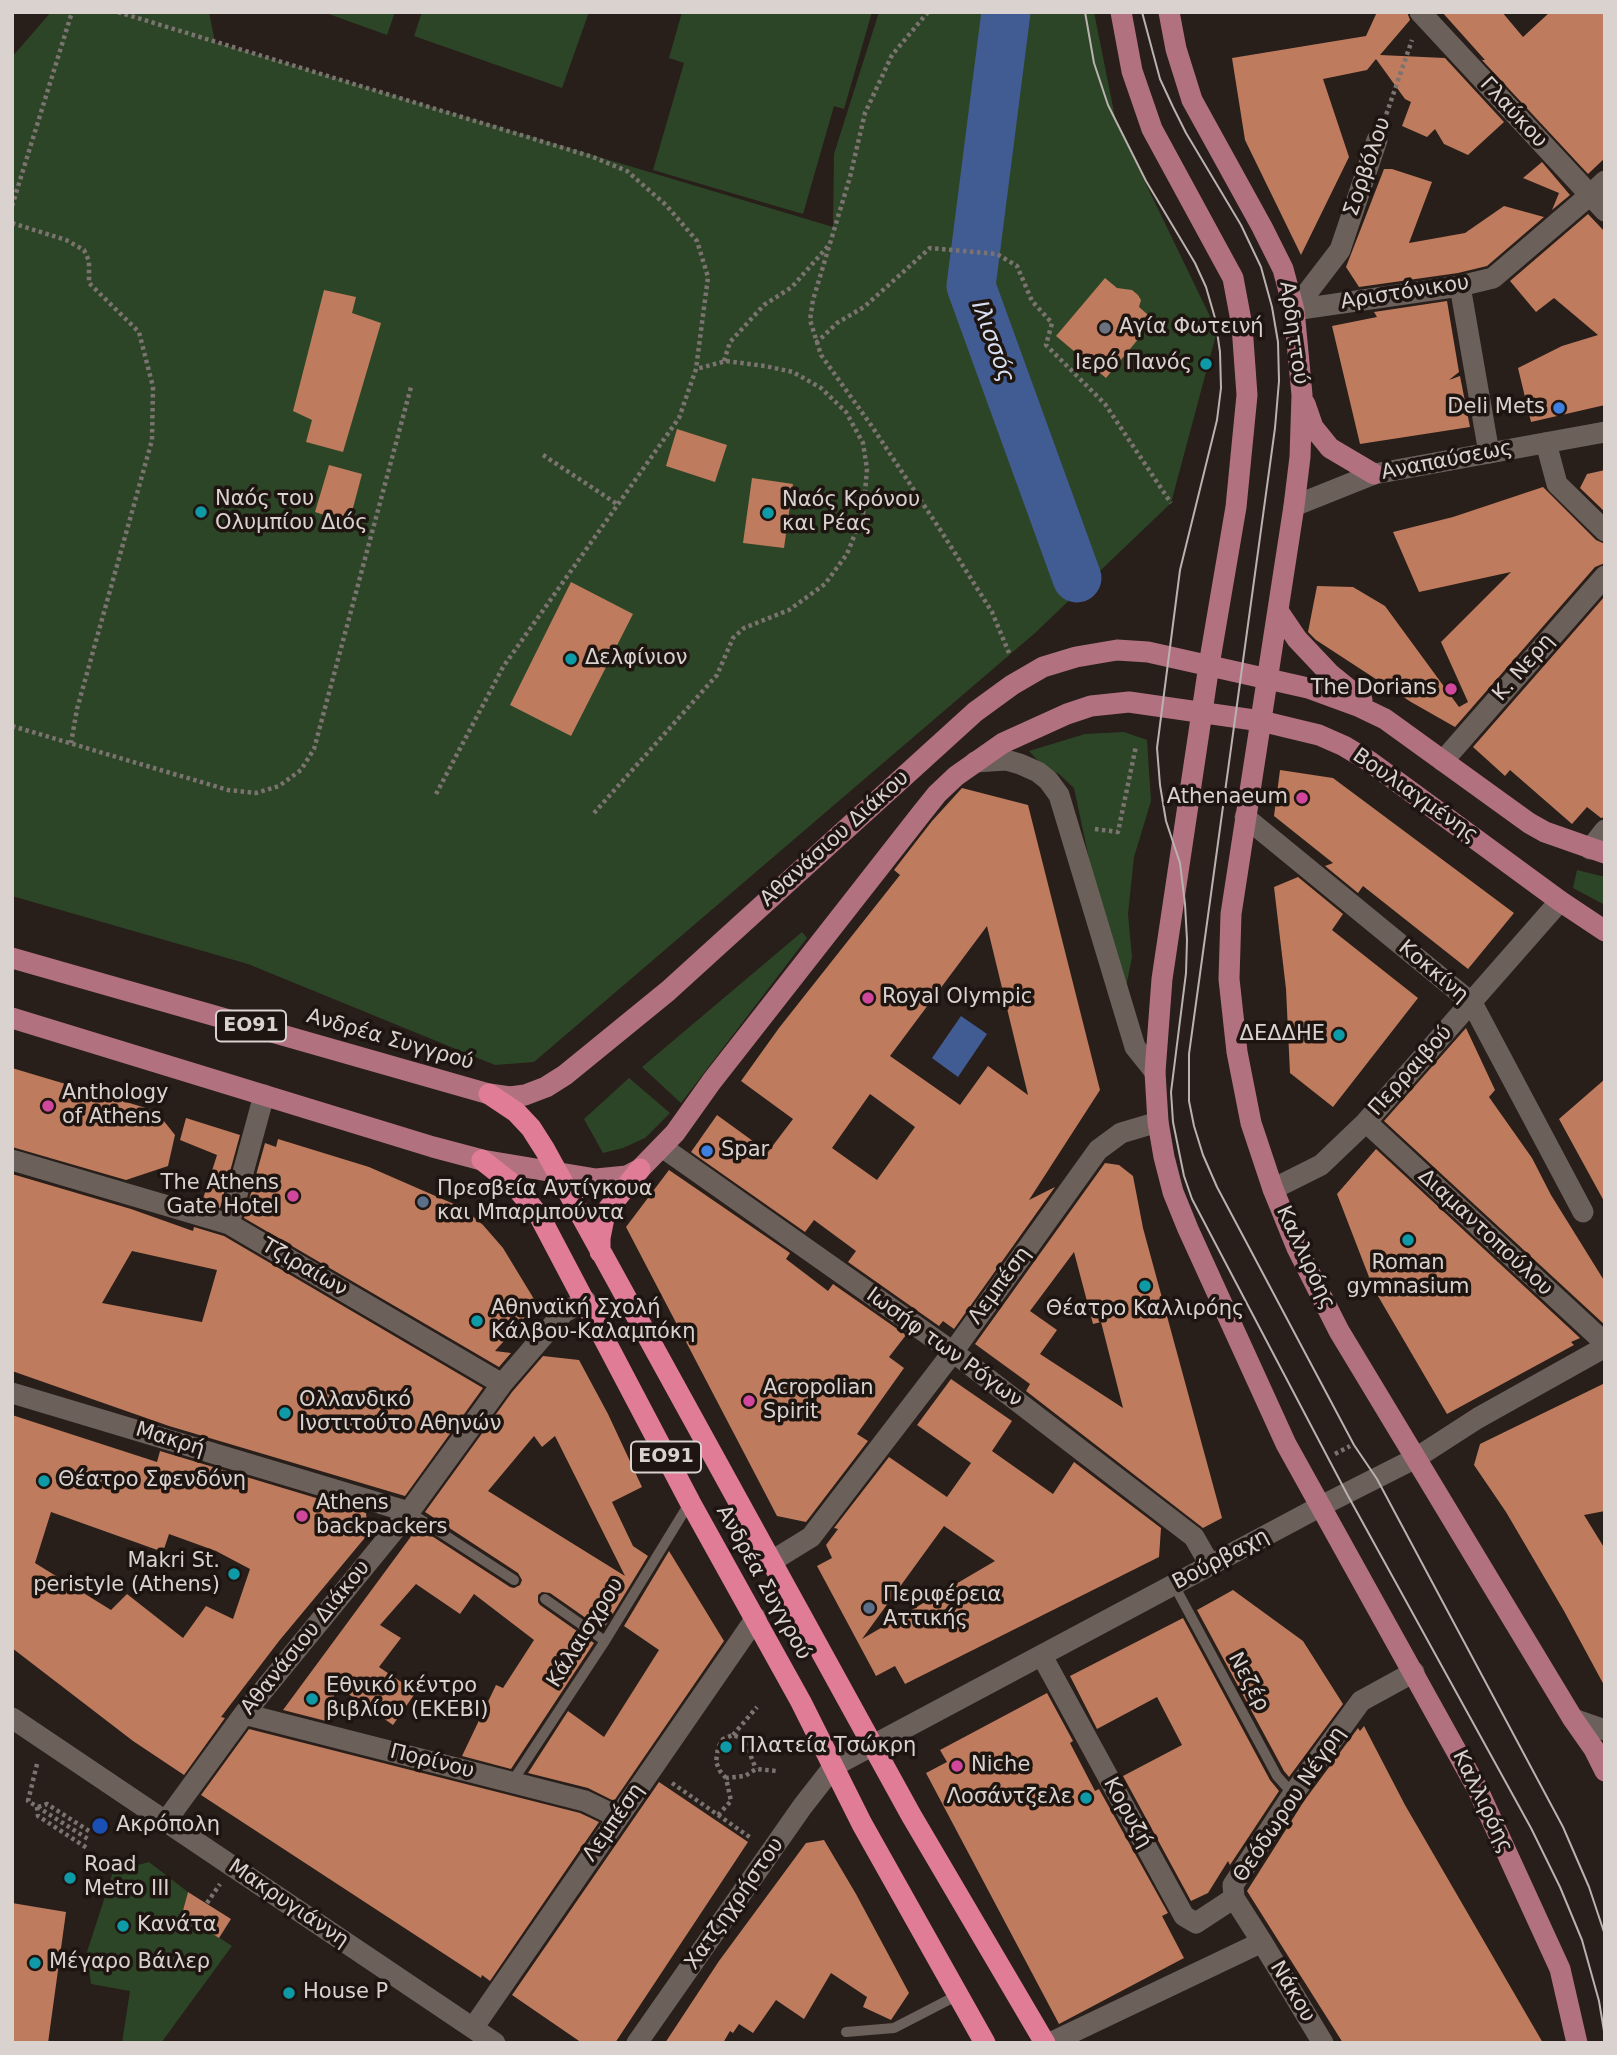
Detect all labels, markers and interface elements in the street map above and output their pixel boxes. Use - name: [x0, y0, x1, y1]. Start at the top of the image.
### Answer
- street label: Γλαύκου: [1474, 72, 1552, 154]
- street label: Σορβόλου: [1339, 114, 1397, 220]
- street label: Αριστόνικου: [1339, 270, 1471, 316]
- street label: Αρδηττού: [1273, 280, 1313, 386]
- water label: Ιλισσός: [965, 297, 1019, 387]
- place label: Αγία Φωτεινή: [1119, 315, 1264, 341]
- marker: Αγία Φωτεινή: [1097, 320, 1113, 336]
- place label: Ιερό Πανός: [1075, 351, 1192, 377]
- marker: Ιερό Πανός: [1198, 356, 1214, 372]
- place label: Deli Mets: [1447, 395, 1545, 421]
- marker: Deli Mets: [1551, 400, 1567, 416]
- street label: Αναπαύσεως: [1379, 436, 1515, 486]
- place label: Ναός του Ολυμπίου Διός: [215, 487, 368, 537]
- place label: Ναός Κρόνου και Ρέας: [782, 488, 920, 538]
- marker: Ναός του Ολυμπίου Διός: [193, 504, 209, 520]
- marker: Ναός Κρόνου και Ρέας: [760, 505, 776, 521]
- street label: Κ. Νερη: [1488, 629, 1560, 707]
- place label: Δελφίνιον: [585, 646, 688, 672]
- marker: Δελφίνιον: [563, 651, 579, 667]
- place label: The Dorians: [1311, 676, 1437, 702]
- marker: The Dorians: [1443, 681, 1459, 697]
- street label: Βουλιαγμένης: [1347, 743, 1483, 849]
- street label: Αθανάσιου Διάκου: [755, 766, 915, 912]
- place label: Athenaeum: [1167, 785, 1288, 811]
- marker: Athenaeum: [1294, 790, 1310, 806]
- street label: Κοκκίνη: [1393, 936, 1473, 1008]
- place label: Royal Olympic: [882, 985, 1032, 1011]
- marker: Royal Olympic: [860, 990, 876, 1006]
- street label: Ανδρέα Συγγρού: [303, 1004, 477, 1076]
- road number: ΕΟ91: [216, 1010, 286, 1042]
- street label: Περραιβού: [1364, 1021, 1458, 1121]
- place label: ΔΕΔΔΗΕ: [1240, 1022, 1325, 1048]
- marker: ΔΕΔΔΗΕ: [1331, 1027, 1347, 1043]
- place label: Anthology of Athens: [62, 1081, 169, 1131]
- marker: Anthology of Athens: [40, 1098, 56, 1114]
- place label: Spar: [721, 1138, 769, 1164]
- marker: Spar: [699, 1143, 715, 1159]
- street label: Διαμαντοπούλου: [1412, 1164, 1558, 1302]
- place label: The Athens Gate Hotel: [161, 1171, 279, 1221]
- place label: Πρεσβεία Αντίγκουα και Μπαρμπούντα: [437, 1177, 653, 1227]
- marker: The Athens Gate Hotel: [285, 1188, 301, 1204]
- marker: Πρεσβεία Αντίγκουα και Μπαρμπούντα: [415, 1194, 431, 1210]
- street label: Καλλιρόης: [1270, 1202, 1340, 1314]
- marker: Roman gymnasium: [1400, 1232, 1416, 1248]
- street label: Τζιραίων: [257, 1233, 351, 1303]
- street label: Λεμπέση: [963, 1242, 1037, 1330]
- place label: Roman gymnasium: [1347, 1251, 1469, 1301]
- marker: Θέατρο Καλλιρόης: [1137, 1278, 1153, 1294]
- street label: Ιωσήφ των Ρόγων: [861, 1283, 1027, 1413]
- place label: Αθηναϊκή Σχολή Κάλβου-Καλαμπόκη: [491, 1296, 695, 1346]
- place label: Θέατρο Καλλιρόης: [1046, 1297, 1244, 1323]
- marker: Αθηναϊκή Σχολή Κάλβου-Καλαμπόκη: [469, 1313, 485, 1329]
- place label: Acropolian Spirit: [763, 1376, 874, 1426]
- place label: Ολλανδικό Ινστιτούτο Αθηνών: [299, 1388, 501, 1438]
- marker: Acropolian Spirit: [741, 1393, 757, 1409]
- marker: Ολλανδικό Ινστιτούτο Αθηνών: [277, 1405, 293, 1421]
- street label: Μακρή: [132, 1418, 208, 1462]
- road number: ΕΟ91: [631, 1442, 701, 1472]
- place label: Θέατρο Σφενδόνη: [58, 1468, 246, 1494]
- marker: Θέατρο Σφενδόνη: [36, 1473, 52, 1489]
- place label: Athens backpackers: [316, 1491, 448, 1541]
- street label: Ανδρέα Συγγρού: [710, 1501, 816, 1665]
- marker: Athens backpackers: [294, 1508, 310, 1524]
- street label: Βούρβαχη: [1169, 1524, 1273, 1596]
- place label: Makri St. peristyle (Athens): [33, 1549, 220, 1599]
- street label: Αθανάσιου Διάκου: [236, 1556, 376, 1720]
- marker: Makri St. peristyle (Athens): [226, 1566, 242, 1582]
- street label: Κάλαισχρου: [542, 1573, 630, 1693]
- place label: Περιφέρεια Αττικής: [883, 1583, 1001, 1633]
- marker: Περιφέρεια Αττικής: [861, 1600, 877, 1616]
- street label: Νεζέρ: [1222, 1648, 1274, 1716]
- place label: Εθνικό κέντρο βιβλίου (ΕΚΕΒΙ): [326, 1674, 488, 1724]
- marker: Εθνικό κέντρο βιβλίου (ΕΚΕΒΙ): [304, 1691, 320, 1707]
- street label: Θεόδωρου Νέγρη: [1229, 1722, 1351, 1888]
- place label: Πλατεία Τσώκρη: [740, 1734, 916, 1760]
- street label: Πορίνου: [387, 1739, 477, 1785]
- marker: Πλατεία Τσώκρη: [718, 1739, 734, 1755]
- street label: Καλλιρόης: [1446, 1746, 1518, 1858]
- place label: Niche: [971, 1753, 1030, 1779]
- marker: Niche: [949, 1758, 965, 1774]
- street label: Κορυζή: [1097, 1773, 1157, 1853]
- street label: Λεμπέση: [578, 1779, 650, 1867]
- place label: Λοσάντζελε: [947, 1785, 1072, 1811]
- marker: Λοσάντζελε: [1078, 1790, 1094, 1806]
- place label: Ακρόπολη: [116, 1813, 220, 1839]
- marker: Ακρόπολη: [90, 1816, 110, 1836]
- street label: Χατζηχρήστου: [680, 1833, 790, 1975]
- place label: Road Metro III: [84, 1853, 170, 1903]
- street label: Μακρυγιάννη: [223, 1854, 353, 1954]
- marker: Road Metro III: [62, 1870, 78, 1886]
- place label: Κανάτα: [137, 1913, 217, 1939]
- marker: Κανάτα: [115, 1918, 131, 1934]
- place label: Μέγαρο Βάιλερ: [49, 1950, 210, 1976]
- marker: Μέγαρο Βάιλερ: [27, 1955, 43, 1971]
- street label: Νάκου: [1264, 1957, 1320, 2027]
- place label: House P: [303, 1980, 388, 2006]
- marker: House P: [281, 1985, 297, 2001]

